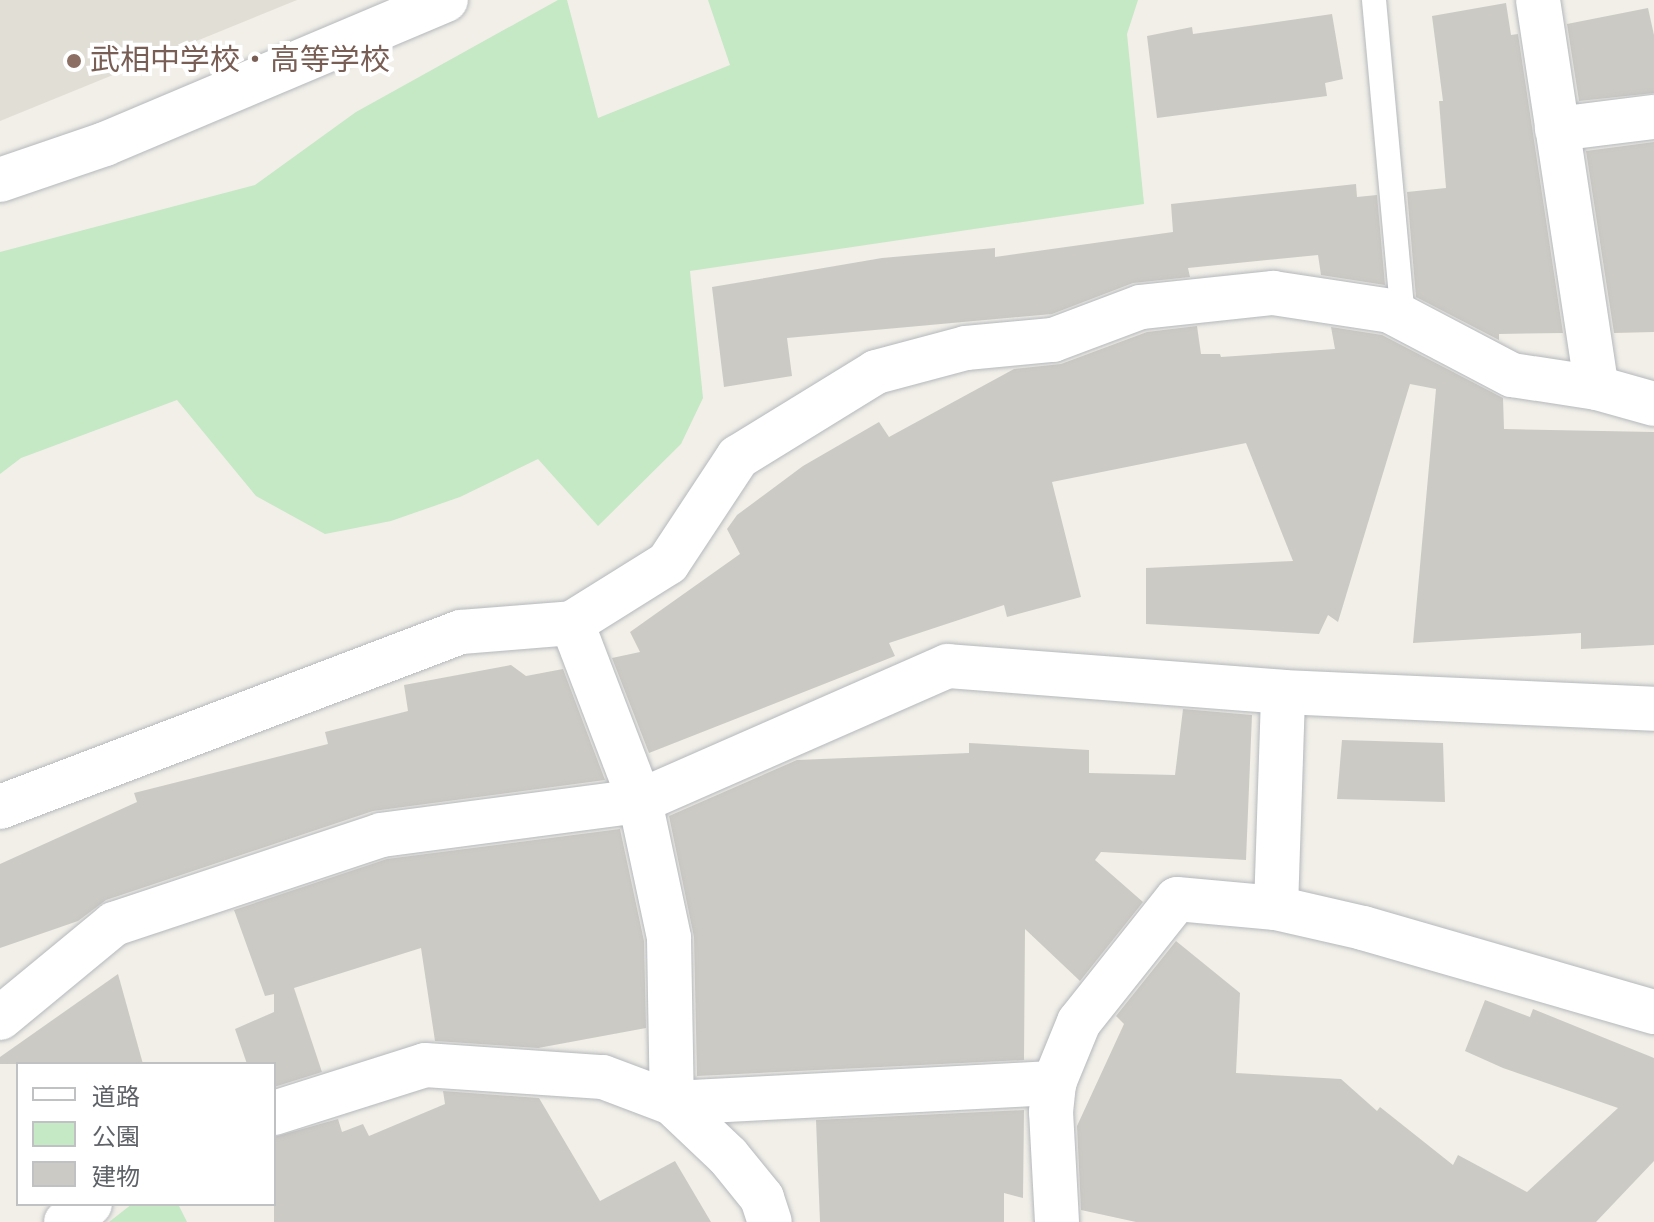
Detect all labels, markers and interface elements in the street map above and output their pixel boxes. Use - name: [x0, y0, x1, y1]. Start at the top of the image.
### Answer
- place label: 武相中学校・高等学校: [90, 43, 390, 79]
- marker: 武相中学校・高等学校: [65, 52, 83, 70]
- legend: [16, 1062, 276, 1206]
- text: 道路: [92, 1083, 140, 1112]
- text: 公園: [92, 1123, 140, 1152]
- text: 建物: [92, 1163, 140, 1192]

